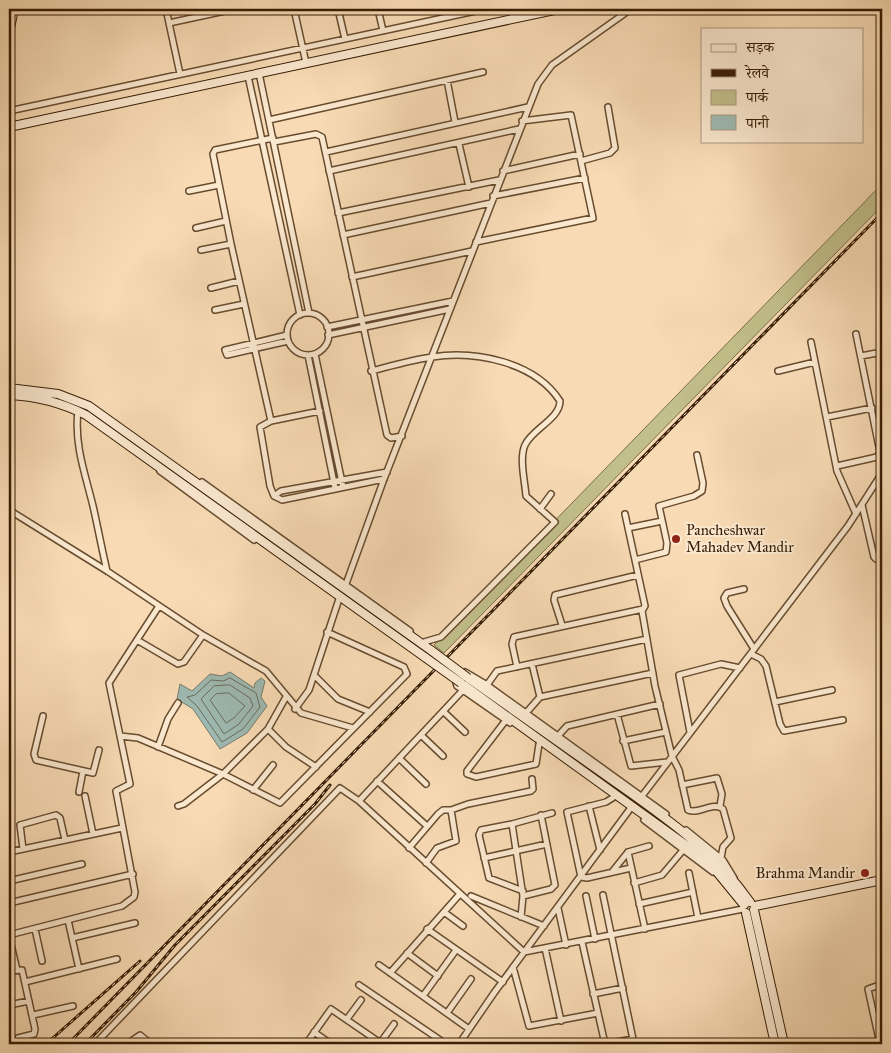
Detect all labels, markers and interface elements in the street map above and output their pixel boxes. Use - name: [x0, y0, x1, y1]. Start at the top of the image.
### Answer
- legend: [701, 28, 864, 142]
- text: सड़क: [745, 38, 775, 56]
- text: रेलवे: [744, 64, 770, 82]
- text: पार्क: [745, 88, 769, 106]
- text: पानी: [745, 114, 770, 132]
- place label: Pancheshwar Mahadev Mandir: [686, 521, 794, 556]
- marker: Pancheshwar Mahadev Mandir: [670, 533, 682, 545]
- place label: Brahma Mandir: [755, 864, 855, 882]
- marker: Brahma Mandir: [859, 867, 871, 879]

